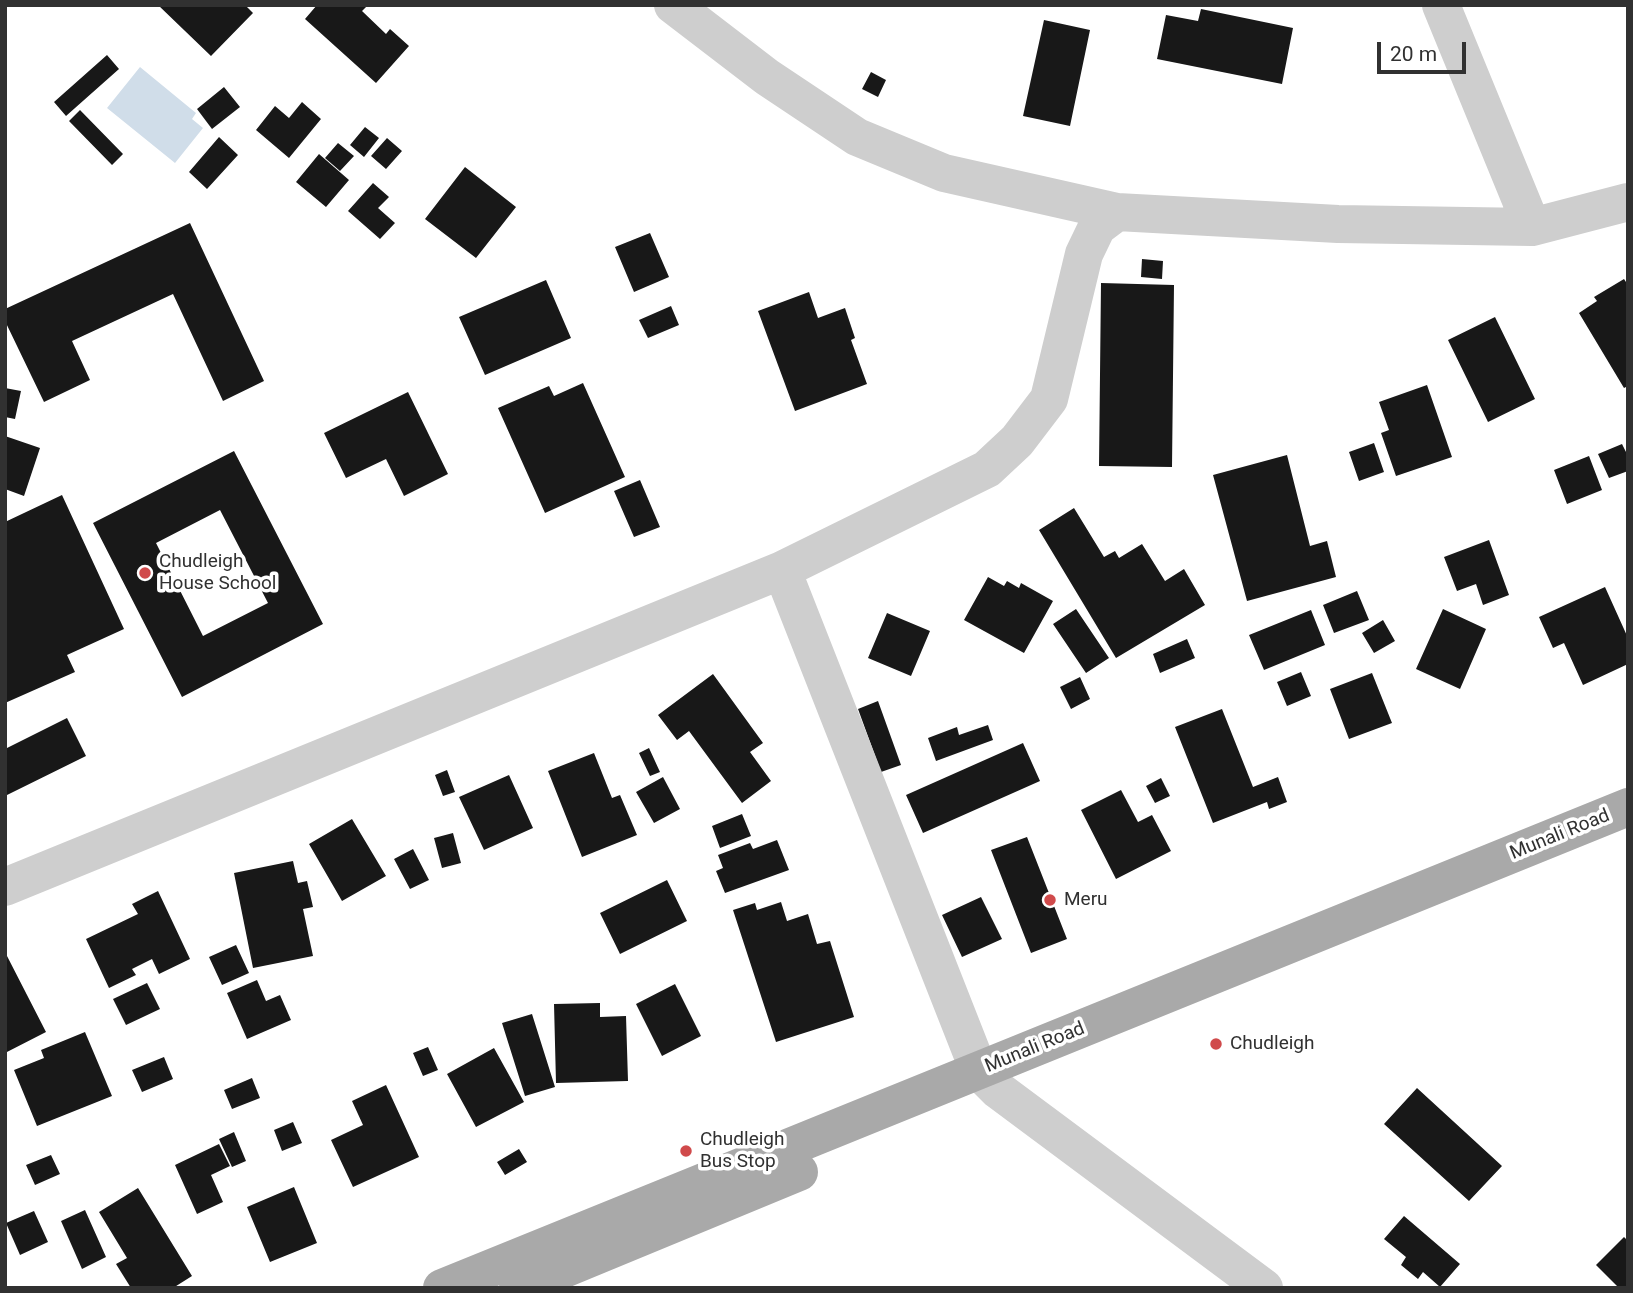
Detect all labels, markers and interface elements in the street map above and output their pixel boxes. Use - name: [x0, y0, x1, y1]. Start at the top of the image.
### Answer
- scale bar: [1381, 28, 1470, 72]
- text: 20 m: [1390, 42, 1437, 66]
- place label: Chudleigh House School: [159, 551, 276, 595]
- marker: Chudleigh House School: [137, 565, 153, 581]
- street label: Munali Road: [1507, 805, 1613, 865]
- place label: Meru: [1064, 889, 1108, 911]
- marker: Meru: [1042, 892, 1058, 908]
- street label: Munali Road: [982, 1018, 1088, 1078]
- place label: Chudleigh: [1230, 1033, 1314, 1055]
- marker: Chudleigh: [1208, 1036, 1224, 1052]
- place label: Chudleigh Bus Stop: [700, 1129, 784, 1173]
- marker: Chudleigh Bus Stop: [678, 1143, 694, 1159]

